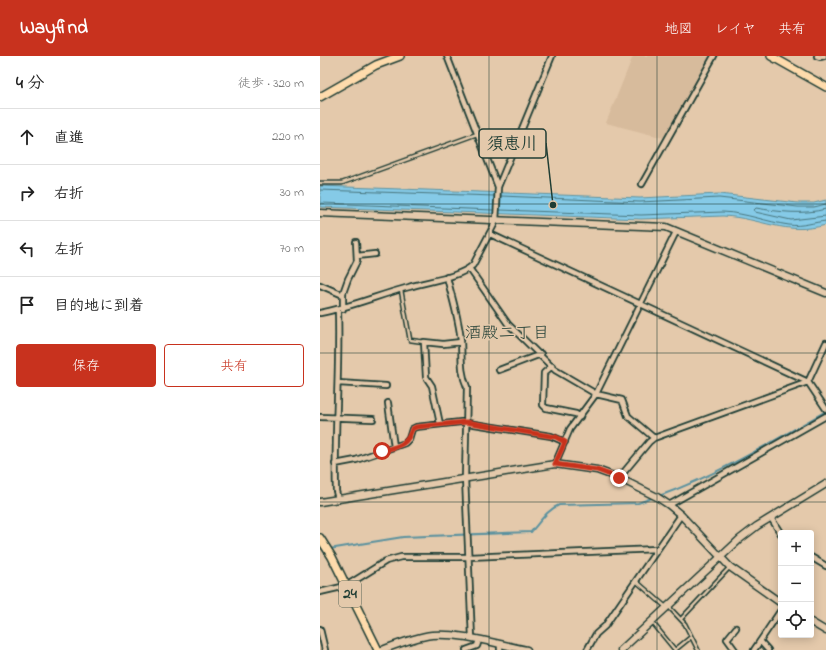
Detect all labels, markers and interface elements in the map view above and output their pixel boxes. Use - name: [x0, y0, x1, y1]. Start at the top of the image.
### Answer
- text: Wayfind: [20, 15, 88, 42]
- text: 地図: [665, 19, 693, 40]
- text: レイヤ: [715, 19, 756, 40]
- text: 共有: [778, 19, 806, 40]
- text: 4 分: [16, 71, 44, 96]
- text: 徒歩 · 320 m: [238, 74, 304, 93]
- icon: ahead: [16, 126, 38, 148]
- text: 直進: [54, 127, 84, 149]
- text: 220 m: [272, 127, 304, 146]
- callout: 須恵川: [479, 129, 546, 158]
- text: 須恵川: [487, 132, 538, 157]
- icon: right: [16, 182, 38, 204]
- text: 右折: [54, 183, 84, 205]
- text: 30 m: [280, 183, 304, 202]
- icon: left: [16, 238, 38, 260]
- text: 左折: [54, 239, 84, 261]
- text: 70 m: [280, 239, 304, 258]
- icon: arrive: [16, 294, 38, 316]
- text: 目的地に到着: [54, 295, 144, 317]
- district label: 酒殿二丁目: [465, 321, 550, 346]
- button: 保存: [16, 344, 156, 387]
- button: 共有: [164, 344, 304, 387]
- route start: [373, 442, 391, 460]
- route end: [610, 469, 628, 487]
- map controls: [778, 530, 814, 638]
- button: +: [778, 530, 814, 566]
- button: −: [778, 566, 814, 602]
- road number: 24: [339, 581, 361, 607]
- button: locate: [778, 602, 814, 638]

